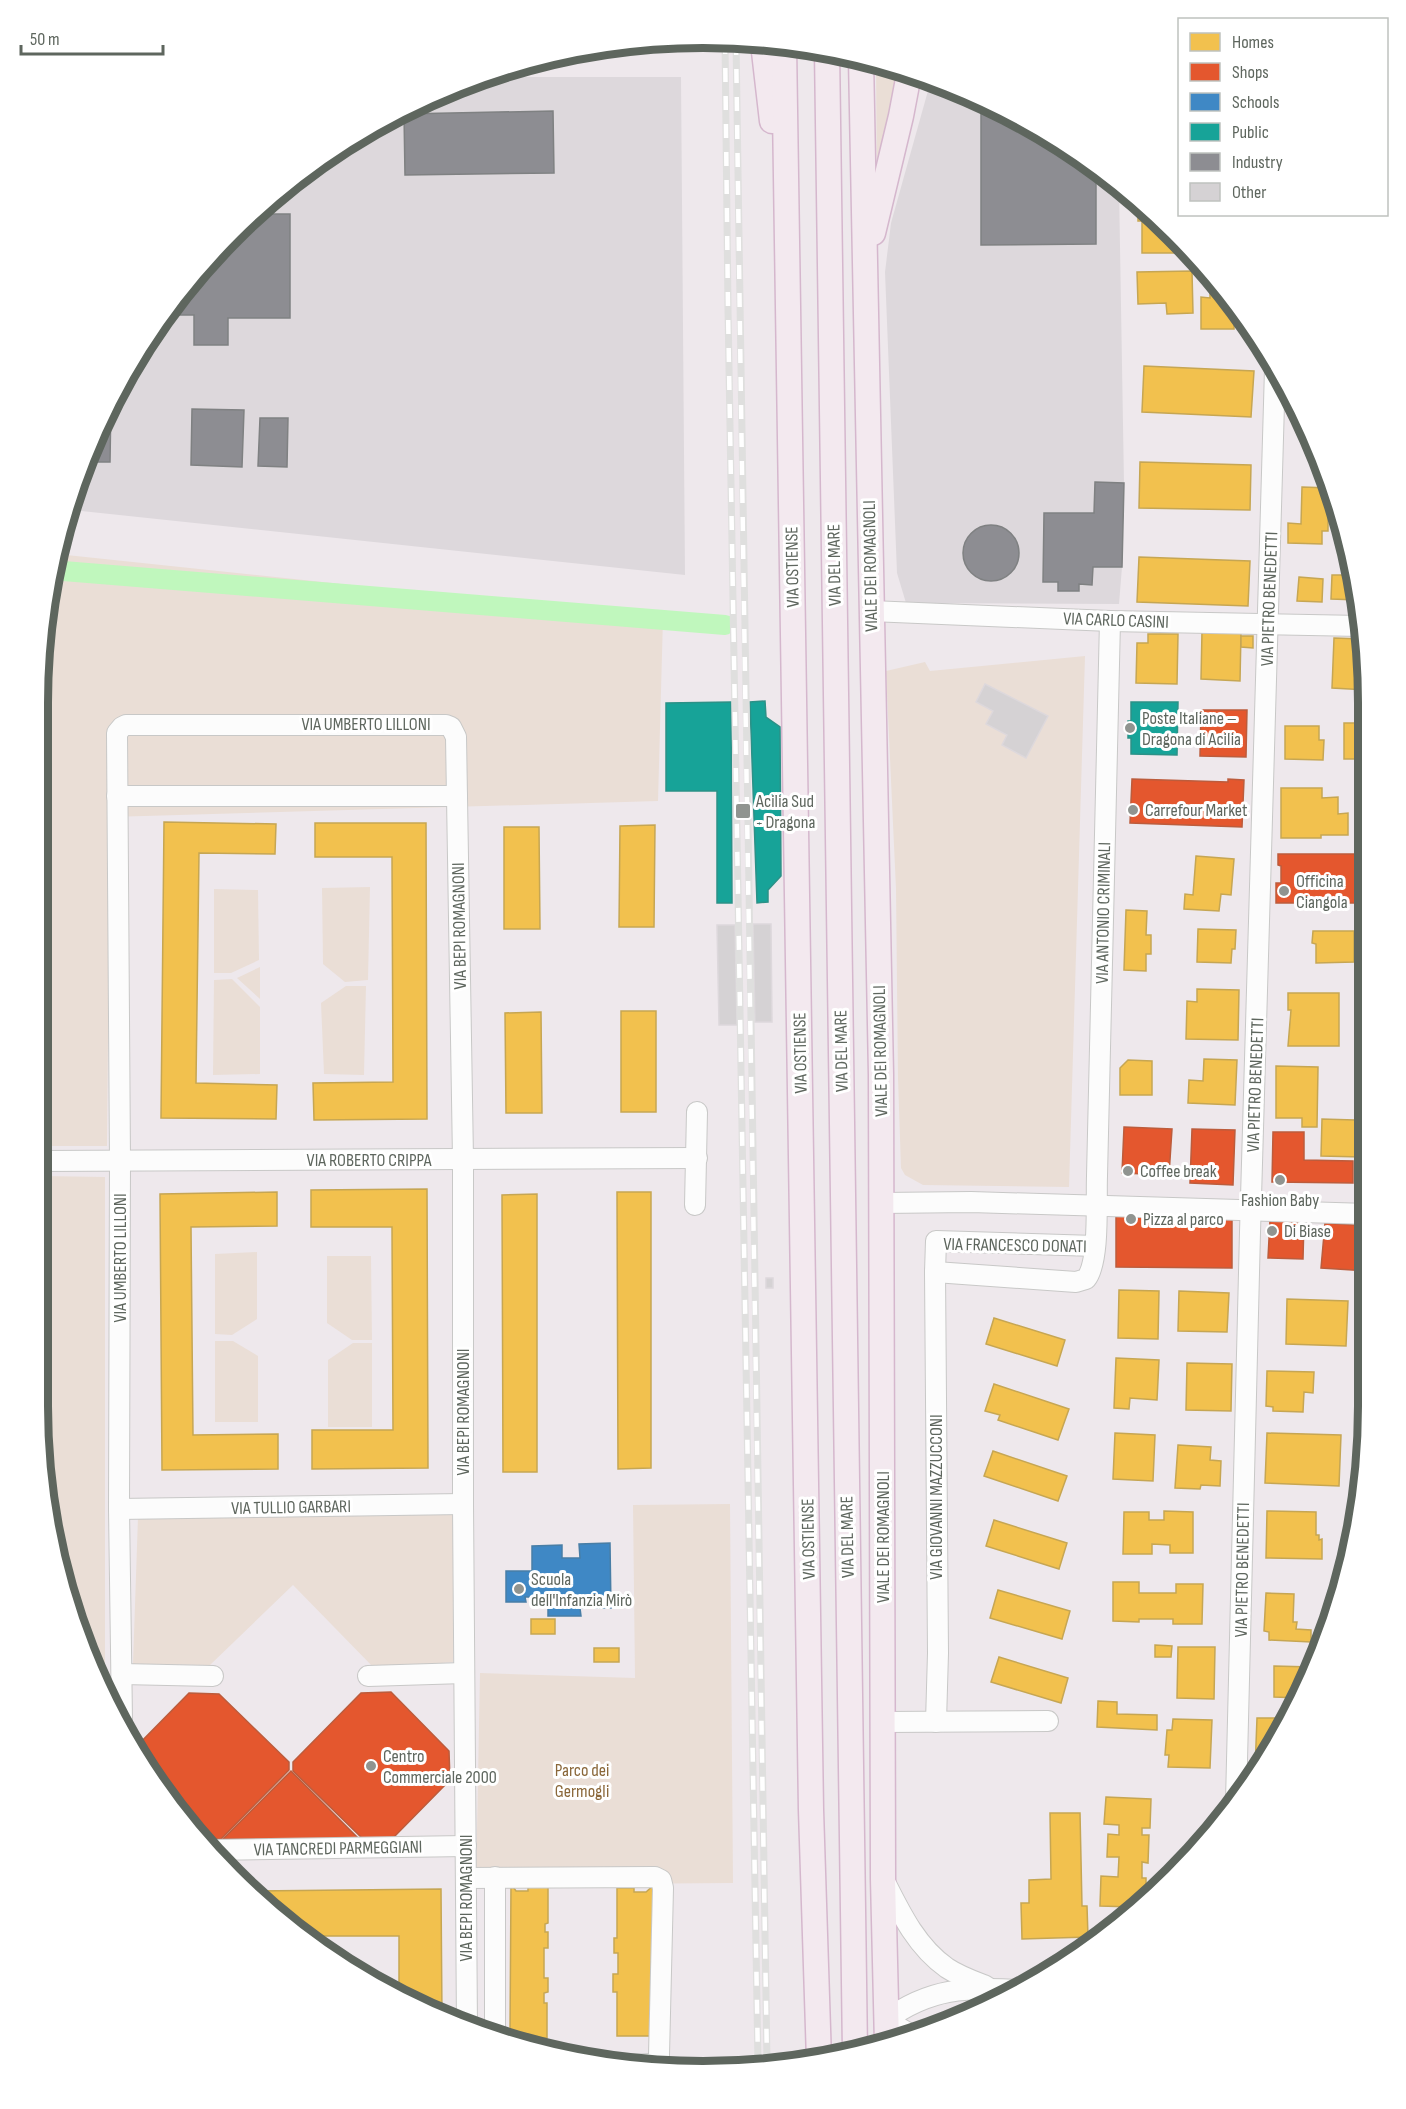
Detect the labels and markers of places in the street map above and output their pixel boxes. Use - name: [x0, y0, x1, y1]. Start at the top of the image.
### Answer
- place label: Poste Italiane – Dragona di Acilia: [1142, 708, 1241, 750]
- marker: Poste Italiane – Dragona di Acilia: [1123, 721, 1137, 735]
- place label: Acilia Sud - Dragona: [755, 791, 815, 833]
- place label: Carrefour Market: [1145, 800, 1248, 821]
- marker: Acilia Sud - Dragona: [734, 802, 752, 820]
- marker: Carrefour Market: [1126, 803, 1140, 817]
- place label: Officina Ciangola: [1296, 871, 1348, 913]
- marker: Officina Ciangola: [1277, 884, 1291, 898]
- place label: Coffee break: [1140, 1161, 1217, 1182]
- marker: Coffee break: [1121, 1164, 1135, 1178]
- marker: Fashion Baby: [1273, 1173, 1287, 1187]
- place label: Fashion Baby: [1241, 1190, 1319, 1211]
- place label: Pizza al parco: [1143, 1209, 1224, 1230]
- marker: Pizza al parco: [1124, 1212, 1138, 1226]
- place label: Di Biase: [1284, 1221, 1331, 1242]
- marker: Di Biase: [1265, 1224, 1279, 1238]
- place label: Scuola dell'Infanzia Mirò: [531, 1569, 632, 1611]
- marker: Scuola dell'Infanzia Mirò: [512, 1582, 526, 1596]
- place label: Centro Commerciale 2000: [383, 1746, 497, 1788]
- marker: Centro Commerciale 2000: [364, 1759, 378, 1773]

